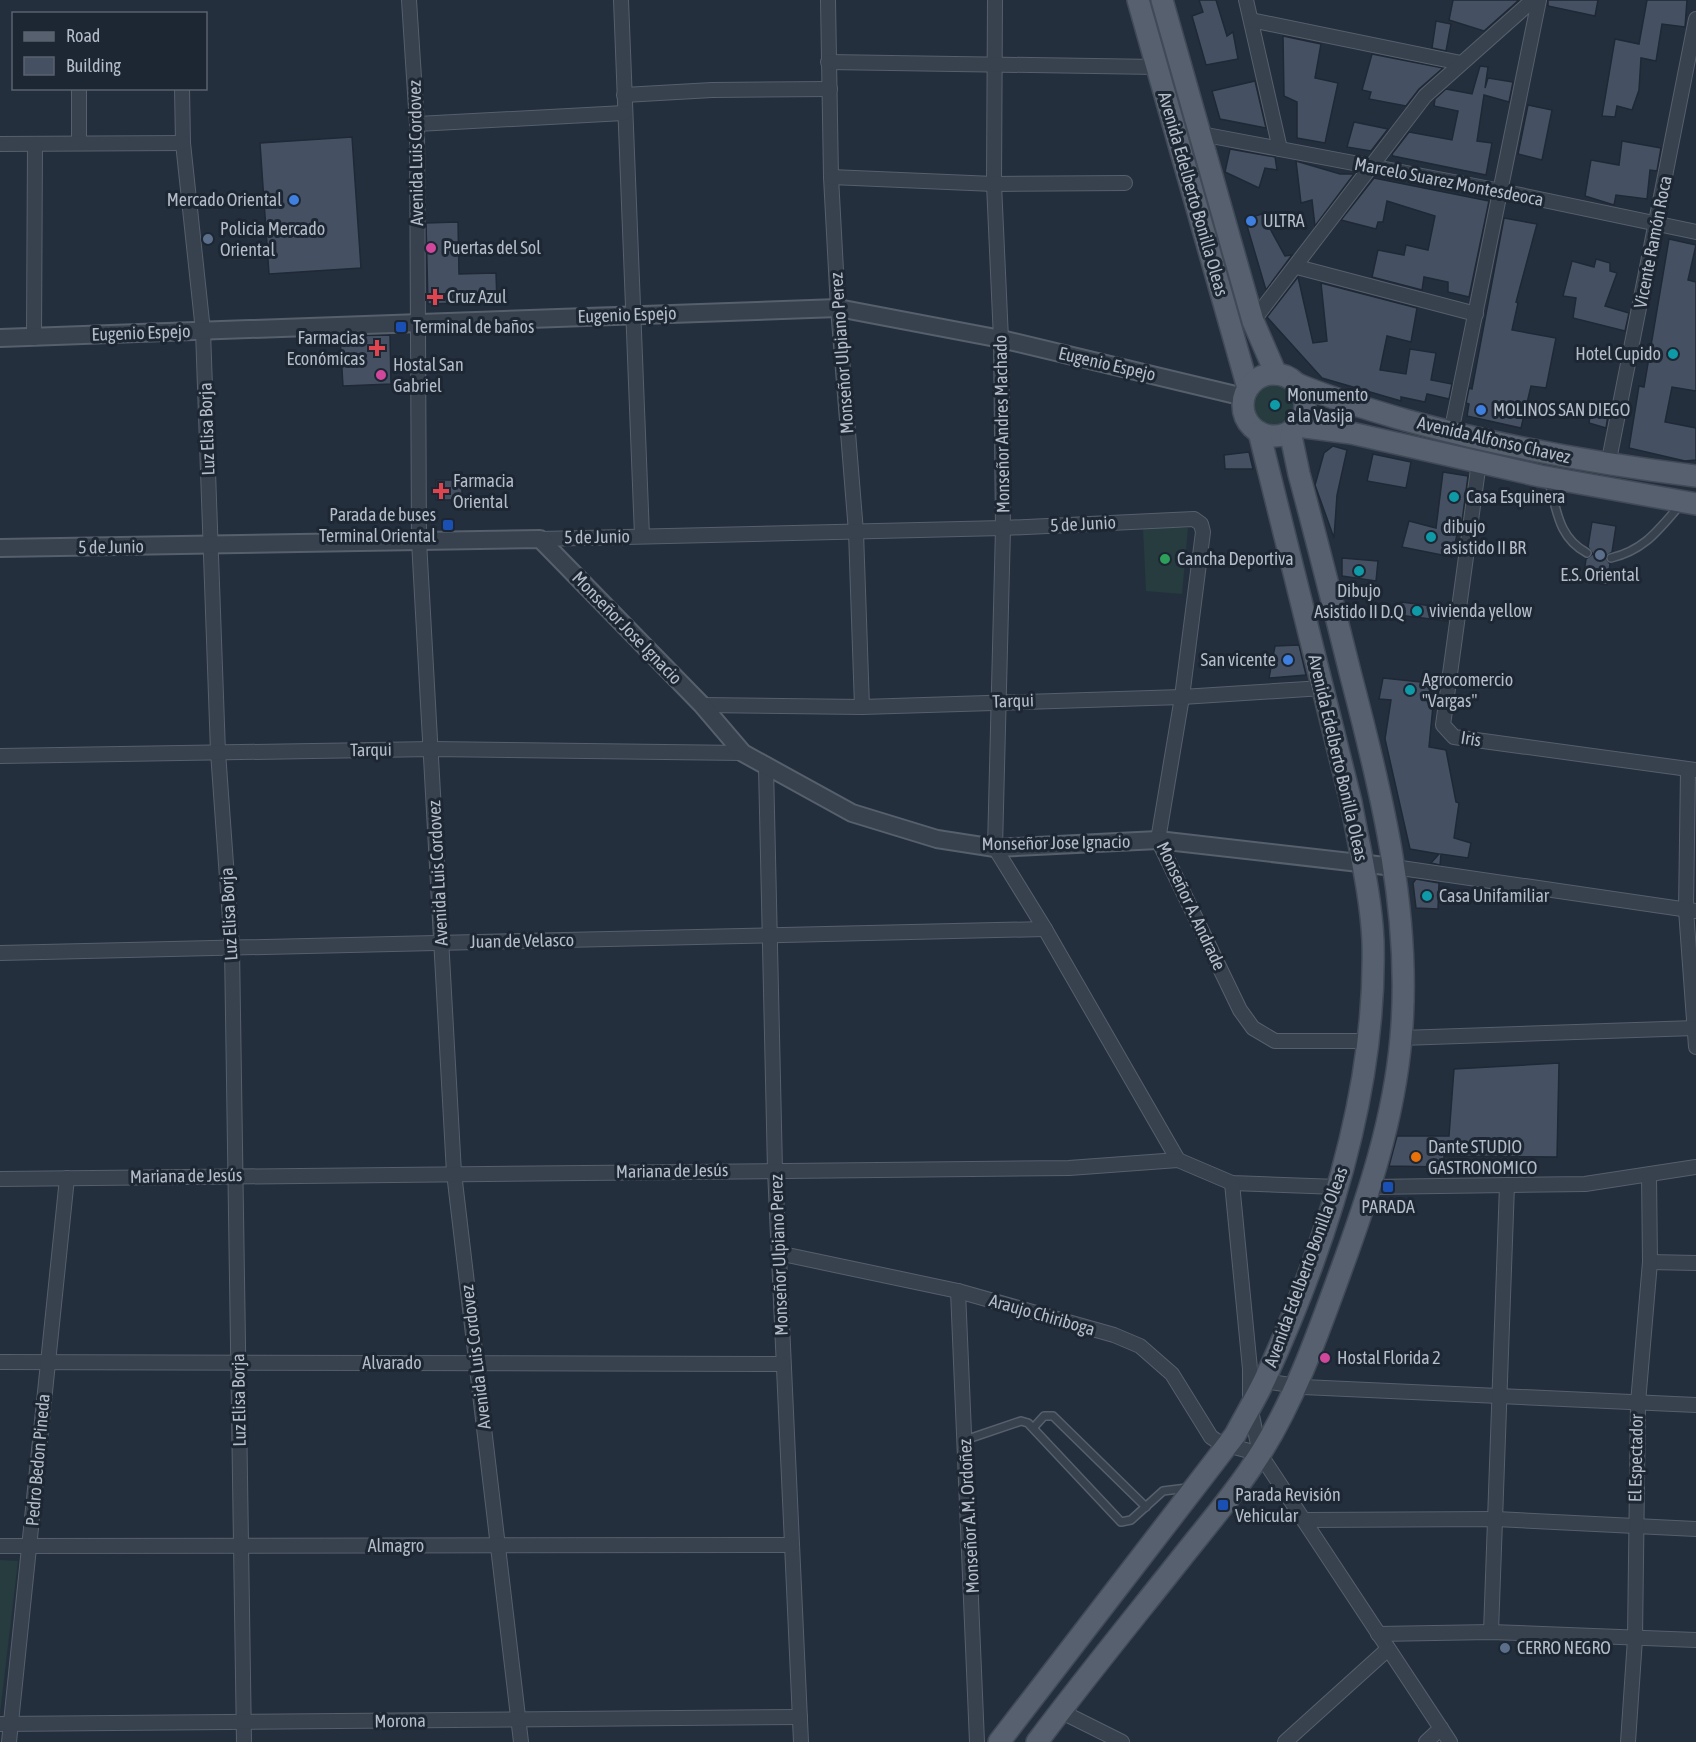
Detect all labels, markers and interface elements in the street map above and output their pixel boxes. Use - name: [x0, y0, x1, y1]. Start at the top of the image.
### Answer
- legend: [12, 12, 207, 90]
- text: Road: [66, 25, 100, 46]
- text: Building: [66, 55, 121, 76]
- street label: Avenida Luis Cordovez: [404, 79, 427, 226]
- street label: Avenida Edelberto Bonilla Oleas: [1154, 89, 1233, 298]
- street label: Marcelo Suarez Montesdeoca: [1353, 153, 1545, 210]
- street label: Vicente Ramón Roca: [1629, 174, 1676, 310]
- place label: Mercado Oriental: [167, 189, 282, 210]
- marker: Mercado Oriental: [287, 193, 301, 207]
- place label: ULTRA: [1263, 210, 1305, 231]
- marker: ULTRA: [1244, 214, 1258, 228]
- place label: Policia Mercado Oriental: [220, 218, 325, 260]
- marker: Policia Mercado Oriental: [201, 232, 215, 246]
- place label: Puertas del Sol: [443, 237, 541, 258]
- marker: Puertas del Sol: [424, 241, 438, 255]
- street label: Monseñor Ulpiano Perez: [825, 271, 858, 434]
- place label: Cruz Azul: [447, 286, 507, 307]
- marker: Cruz Azul: [428, 290, 442, 304]
- street label: Eugenio Espejo: [577, 302, 677, 327]
- place label: Terminal de baños: [413, 316, 534, 337]
- street label: Eugenio Espejo: [91, 320, 191, 345]
- marker: Terminal de baños: [394, 320, 408, 334]
- place label: Farmacias Económicas: [287, 327, 365, 369]
- street label: Monseñor Andres Machado: [989, 335, 1014, 513]
- marker: Farmacias Económicas: [370, 341, 384, 355]
- street label: Eugenio Espejo: [1056, 342, 1158, 385]
- place label: Hotel Cupido: [1575, 343, 1661, 364]
- marker: Hotel Cupido: [1666, 347, 1680, 361]
- place label: Hostal San Gabriel: [393, 354, 464, 396]
- marker: Hostal San Gabriel: [374, 368, 388, 382]
- street label: Luz Elisa Borja: [194, 382, 219, 476]
- place label: Monumento a la Vasija: [1287, 384, 1368, 426]
- marker: Monumento a la Vasija: [1268, 398, 1282, 412]
- place label: MOLINOS SAN DIEGO: [1493, 399, 1630, 420]
- marker: MOLINOS SAN DIEGO: [1474, 403, 1488, 417]
- street label: Avenida Alfonso Chavez: [1415, 412, 1573, 467]
- place label: Farmacia Oriental: [453, 470, 514, 512]
- marker: Farmacia Oriental: [434, 484, 448, 498]
- place label: Casa Esquinera: [1466, 486, 1565, 507]
- marker: Casa Esquinera: [1447, 490, 1461, 504]
- place label: Parada de buses Terminal Oriental: [319, 504, 436, 546]
- street label: 5 de Junio: [1050, 511, 1116, 536]
- place label: dibujo asistido II BR: [1443, 516, 1526, 558]
- marker: Parada de buses Terminal Oriental: [441, 518, 455, 532]
- street label: 5 de Junio: [564, 525, 630, 548]
- marker: dibujo asistido II BR: [1424, 530, 1438, 544]
- street label: 5 de Junio: [78, 535, 144, 558]
- place label: Cancha Deportiva: [1177, 548, 1294, 569]
- marker: E.S. Oriental: [1593, 548, 1607, 562]
- marker: Cancha Deportiva: [1158, 552, 1172, 566]
- marker: Dibujo Asistido II D.Q: [1352, 564, 1366, 578]
- place label: E.S. Oriental: [1560, 564, 1640, 585]
- street label: Monseñor Jose Ignacio: [568, 567, 687, 688]
- place label: Dibujo Asistido II D.Q: [1314, 580, 1404, 622]
- place label: vivienda yellow: [1429, 600, 1532, 621]
- marker: vivienda yellow: [1410, 604, 1424, 618]
- place label: San vicente: [1201, 649, 1276, 670]
- street label: Avenida Edelberto Bonilla Oleas: [1304, 652, 1373, 863]
- marker: San vicente: [1281, 653, 1295, 667]
- place label: Agrocomercio "Vargas": [1422, 669, 1513, 711]
- marker: Agrocomercio "Vargas": [1403, 683, 1417, 697]
- street label: Tarqui: [992, 689, 1034, 712]
- street label: Iris: [1459, 727, 1483, 750]
- street label: Tarqui: [350, 739, 392, 760]
- street label: Avenida Luis Cordovez: [423, 799, 452, 946]
- street label: Monseñor Jose Ignacio: [981, 831, 1130, 854]
- street label: Monseñor A. Andrade: [1152, 838, 1230, 973]
- street label: Luz Elisa Borja: [216, 867, 241, 961]
- place label: Casa Unifamiliar: [1439, 885, 1550, 906]
- marker: Casa Unifamiliar: [1420, 889, 1434, 903]
- street label: Juan de Velasco: [470, 929, 574, 952]
- place label: Dante STUDIO GASTRONOMICO: [1428, 1136, 1537, 1178]
- marker: Dante STUDIO GASTRONOMICO: [1409, 1150, 1423, 1164]
- street label: Mariana de Jesús: [616, 1159, 728, 1182]
- street label: Mariana de Jesús: [130, 1164, 242, 1187]
- street label: Avenida Edelberto Bonilla Oleas: [1259, 1164, 1352, 1370]
- street label: Monseñor Ulpiano Perez: [765, 1173, 792, 1336]
- marker: PARADA: [1381, 1180, 1395, 1194]
- place label: PARADA: [1361, 1196, 1415, 1217]
- street label: Avenida Luis Cordovez: [456, 1283, 495, 1431]
- street label: Araujo Chiriboga: [987, 1289, 1097, 1340]
- place label: Hostal Florida 2: [1337, 1347, 1441, 1368]
- marker: Hostal Florida 2: [1318, 1351, 1332, 1365]
- street label: Alvarado: [362, 1352, 422, 1373]
- street label: Luz Elisa Borja: [227, 1353, 250, 1447]
- street label: Pedro Bedon Pineda: [21, 1393, 54, 1527]
- street label: El Espectador: [1624, 1413, 1647, 1502]
- street label: Monseñor A.M. Ordoñez: [954, 1438, 983, 1594]
- place label: Parada Revisión Vehicular: [1235, 1484, 1341, 1526]
- marker: Parada Revisión Vehicular: [1216, 1498, 1230, 1512]
- street label: Almagro: [368, 1535, 424, 1556]
- place label: CERRO NEGRO: [1517, 1637, 1611, 1658]
- marker: CERRO NEGRO: [1498, 1641, 1512, 1655]
- street label: Morona: [374, 1710, 426, 1731]

